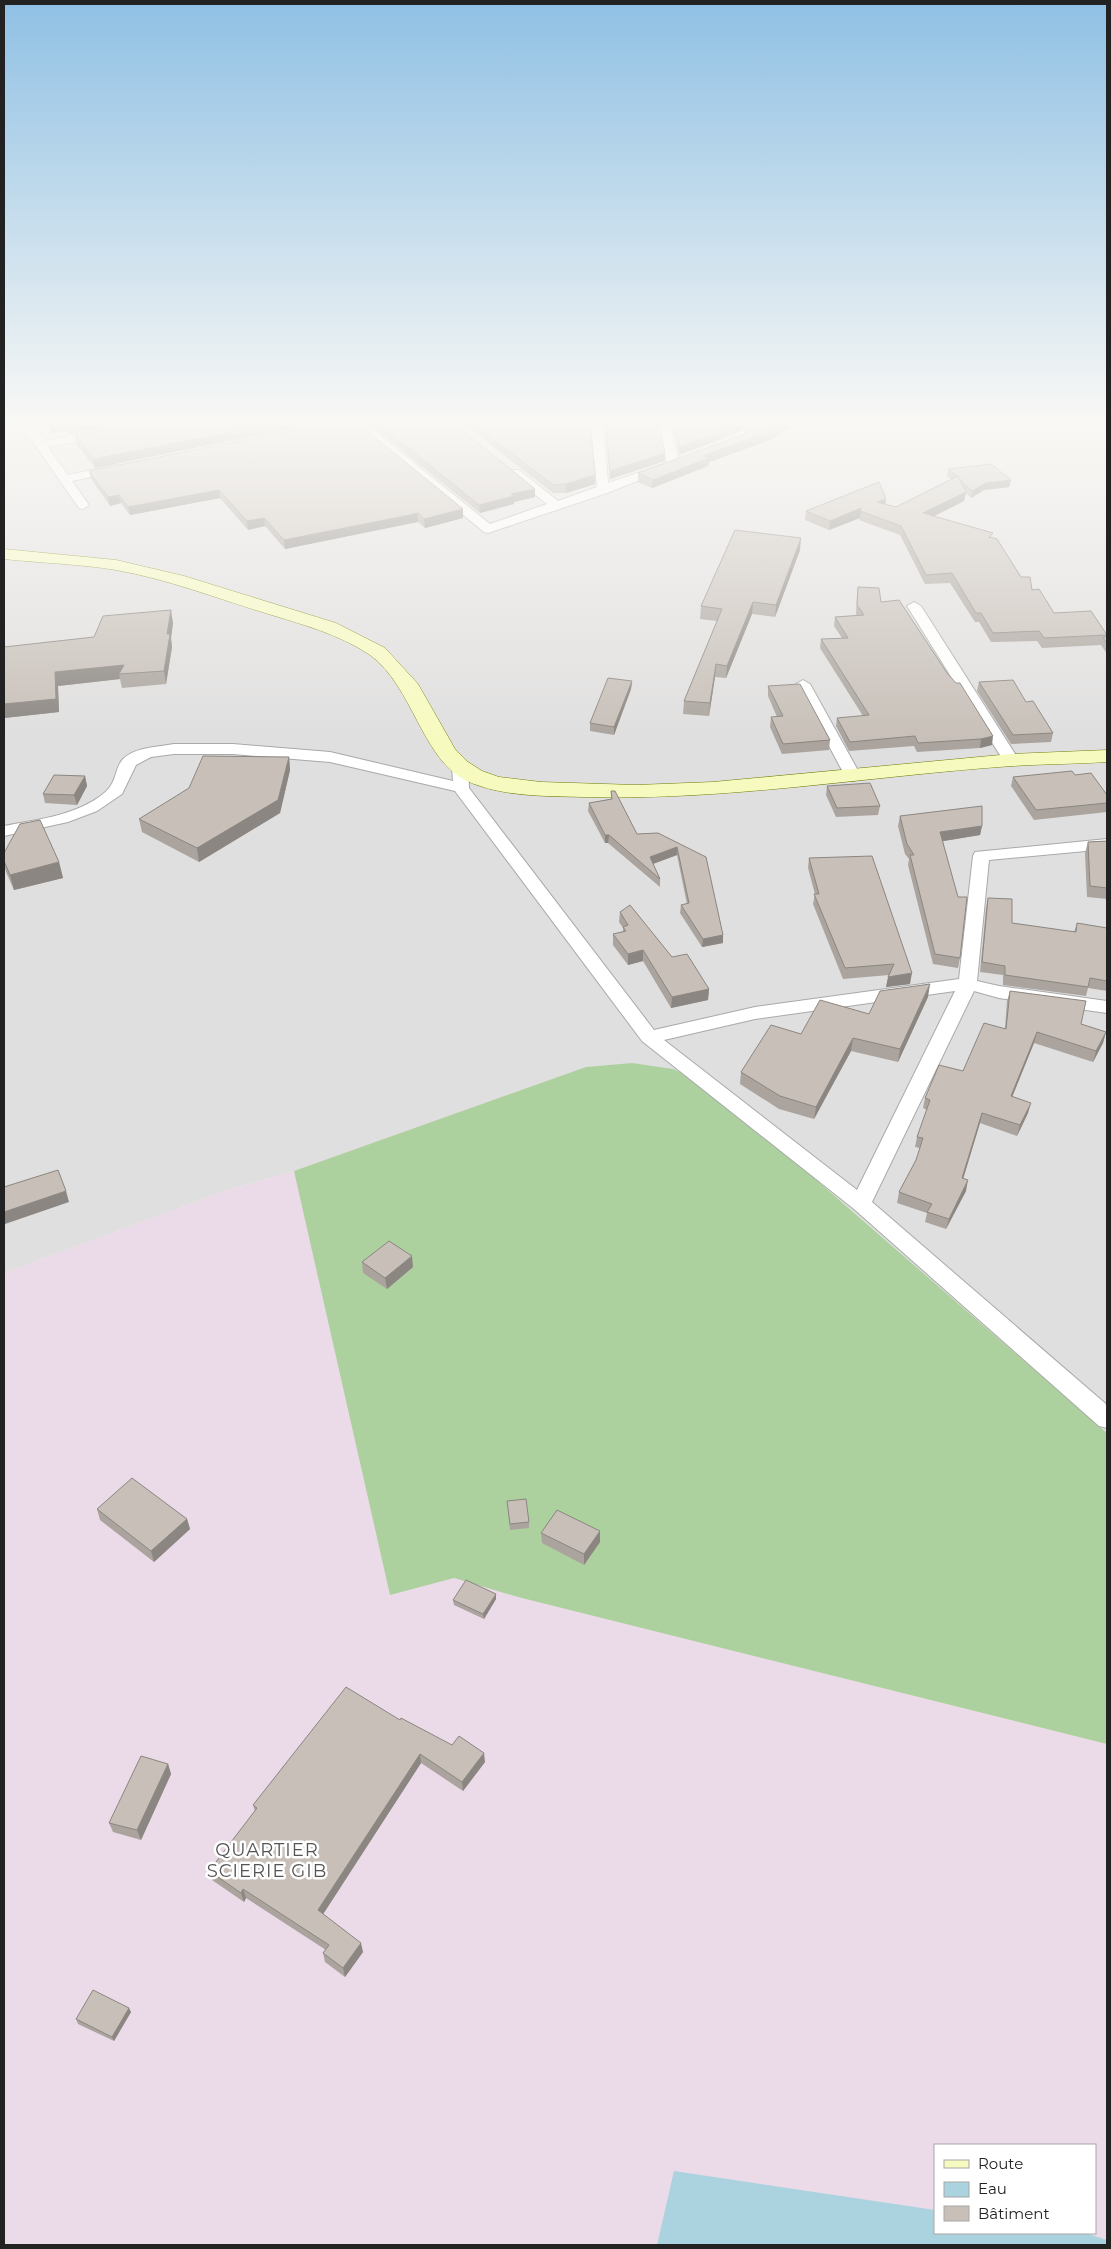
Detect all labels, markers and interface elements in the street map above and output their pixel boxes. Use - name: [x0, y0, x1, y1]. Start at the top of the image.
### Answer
- district label: QUARTIER SCIERIE GIB: [207, 1839, 327, 1882]
- legend: [934, 2144, 1096, 2234]
- text: Route: [978, 2154, 1023, 2173]
- text: Eau: [978, 2179, 1007, 2198]
- text: Bâtiment: [978, 2204, 1050, 2223]

